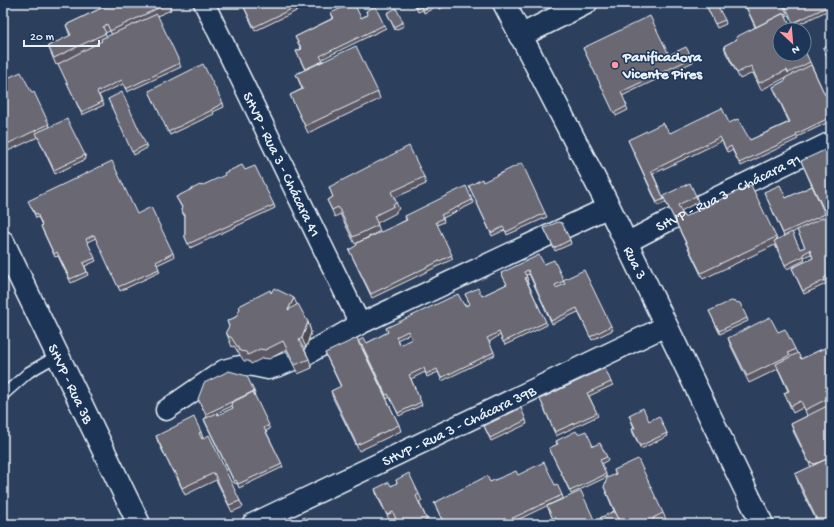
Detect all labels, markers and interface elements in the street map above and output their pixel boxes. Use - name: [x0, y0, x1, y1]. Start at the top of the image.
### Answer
- scale bar: [24, 22, 99, 48]
- north arrow: [772, 22, 812, 62]
- text: 20 m: [30, 31, 55, 45]
- text: N: [790, 42, 801, 56]
- place label: Panificadora Vicente Pires: [622, 49, 704, 84]
- marker: Panificadora Vicente Pires: [610, 60, 620, 70]
- street label: SHVP - Rua 3 - Chácara 41: [238, 90, 323, 240]
- street label: SHVP - Rua 3 - Chácara 91: [653, 151, 804, 237]
- street label: Rua 3: [618, 244, 650, 283]
- street label: SHVP - Rua 3B: [43, 342, 96, 427]
- street label: SHVP - Rua 3 - Chácara 39B: [380, 382, 540, 471]

